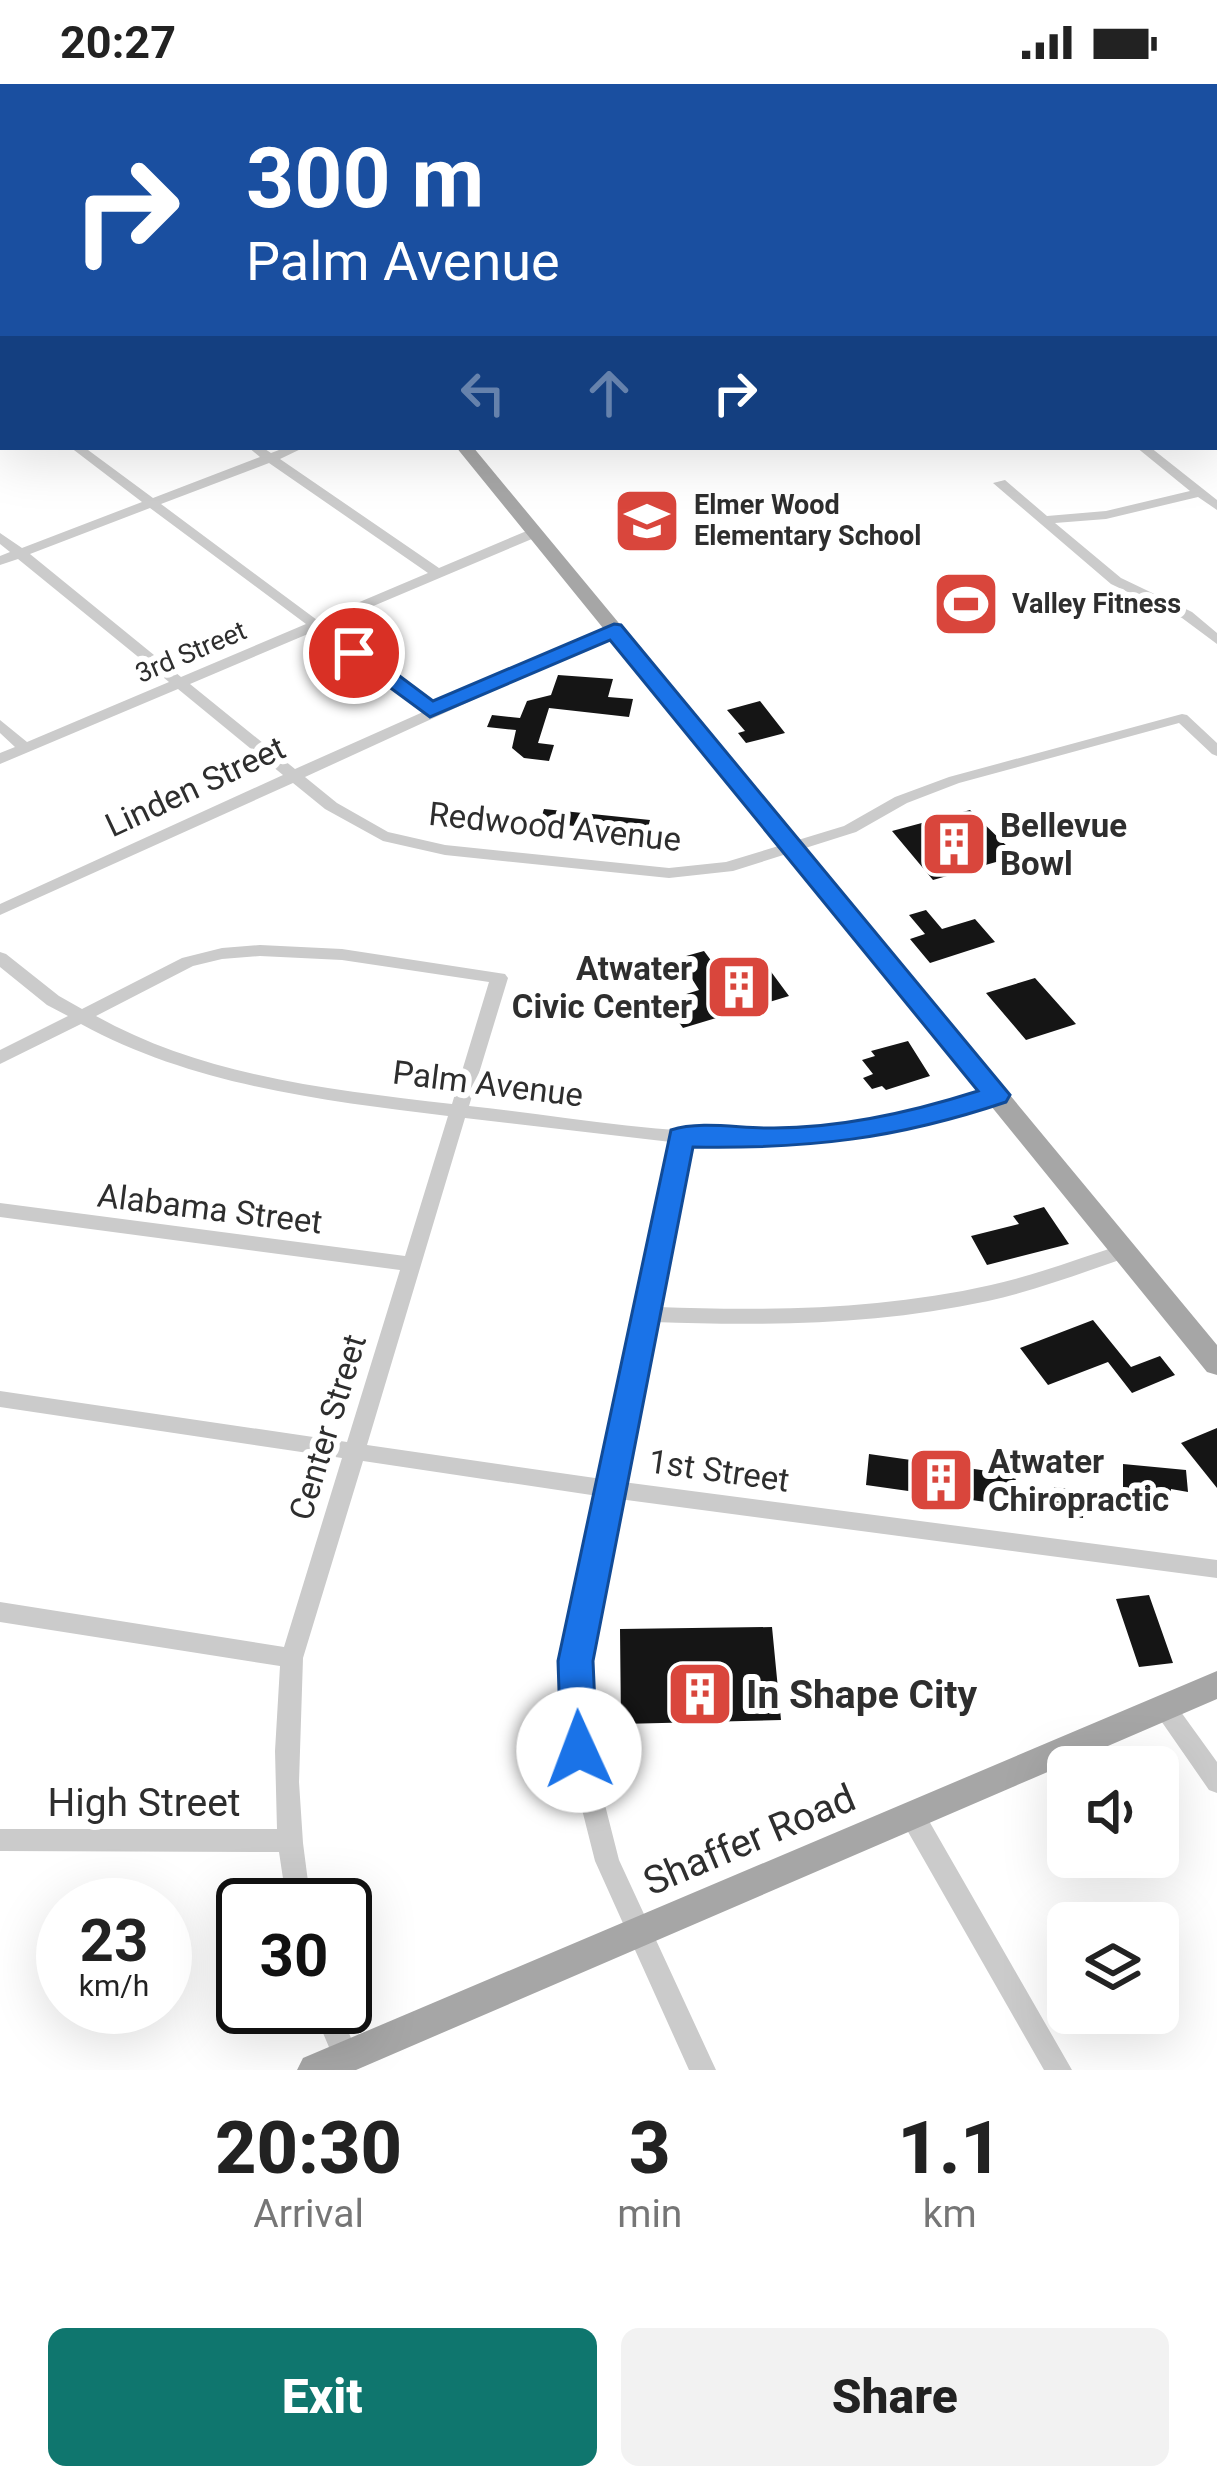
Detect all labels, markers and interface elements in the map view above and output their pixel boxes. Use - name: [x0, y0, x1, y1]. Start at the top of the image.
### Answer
- text: 20:27: [60, 16, 176, 69]
- text: 300 m: [246, 129, 484, 228]
- icon: right: [48, 132, 204, 288]
- text: Palm Avenue: [246, 230, 560, 293]
- icon: left: [450, 360, 516, 426]
- icon: ahead: [576, 360, 642, 426]
- icon: right: [702, 360, 768, 426]
- school or university icon: Elmer Wood Elementary School: [612, 486, 682, 556]
- place label: Elmer Wood Elementary School: [694, 489, 921, 552]
- sports icon: Valley Fitness: [931, 569, 1001, 639]
- place label: Valley Fitness: [1012, 588, 1181, 620]
- pin: [303, 602, 405, 704]
- street label: 3rd Street: [131, 614, 251, 690]
- icon: arrive: [321, 620, 387, 686]
- street label: Linden Street: [99, 728, 291, 845]
- street label: Redwood Avenue: [427, 794, 683, 859]
- place label: Bellevue Bowl: [1000, 806, 1127, 883]
- building icon: Bellevue Bowl: [919, 809, 989, 879]
- place label: Atwater Civic Center: [512, 949, 692, 1026]
- building icon: Atwater Civic Center: [704, 952, 774, 1022]
- street label: Palm Avenue: [390, 1052, 585, 1115]
- street label: Alabama Street: [95, 1175, 325, 1242]
- street label: Center Street: [281, 1330, 374, 1525]
- street label: 1st Street: [646, 1441, 792, 1500]
- place label: Atwater Chiropractic: [988, 1442, 1169, 1519]
- building icon: Atwater Chiropractic: [906, 1445, 976, 1515]
- building icon: In Shape City: [665, 1659, 735, 1729]
- place label: In Shape City: [746, 1672, 977, 1718]
- position arrow: [516, 1687, 642, 1813]
- map controls: [1047, 1746, 1179, 2034]
- button: sound: [1047, 1746, 1179, 1878]
- street label: Shaffer Road: [637, 1775, 862, 1905]
- street label: High Street: [47, 1780, 241, 1826]
- speed limit sign: 30: [216, 1878, 372, 2034]
- button: layers: [1047, 1902, 1179, 2034]
- text: 23: [80, 1905, 148, 1976]
- text: km/h: [79, 1968, 149, 2003]
- text: 20:30: [215, 2106, 402, 2191]
- text: 3: [629, 2106, 671, 2191]
- text: 1.1: [898, 2106, 1002, 2191]
- text: Arrival: [253, 2191, 364, 2237]
- text: min: [617, 2191, 682, 2237]
- text: km: [923, 2191, 977, 2237]
- button: Exit: [48, 2328, 597, 2466]
- button: Share: [621, 2328, 1169, 2466]

